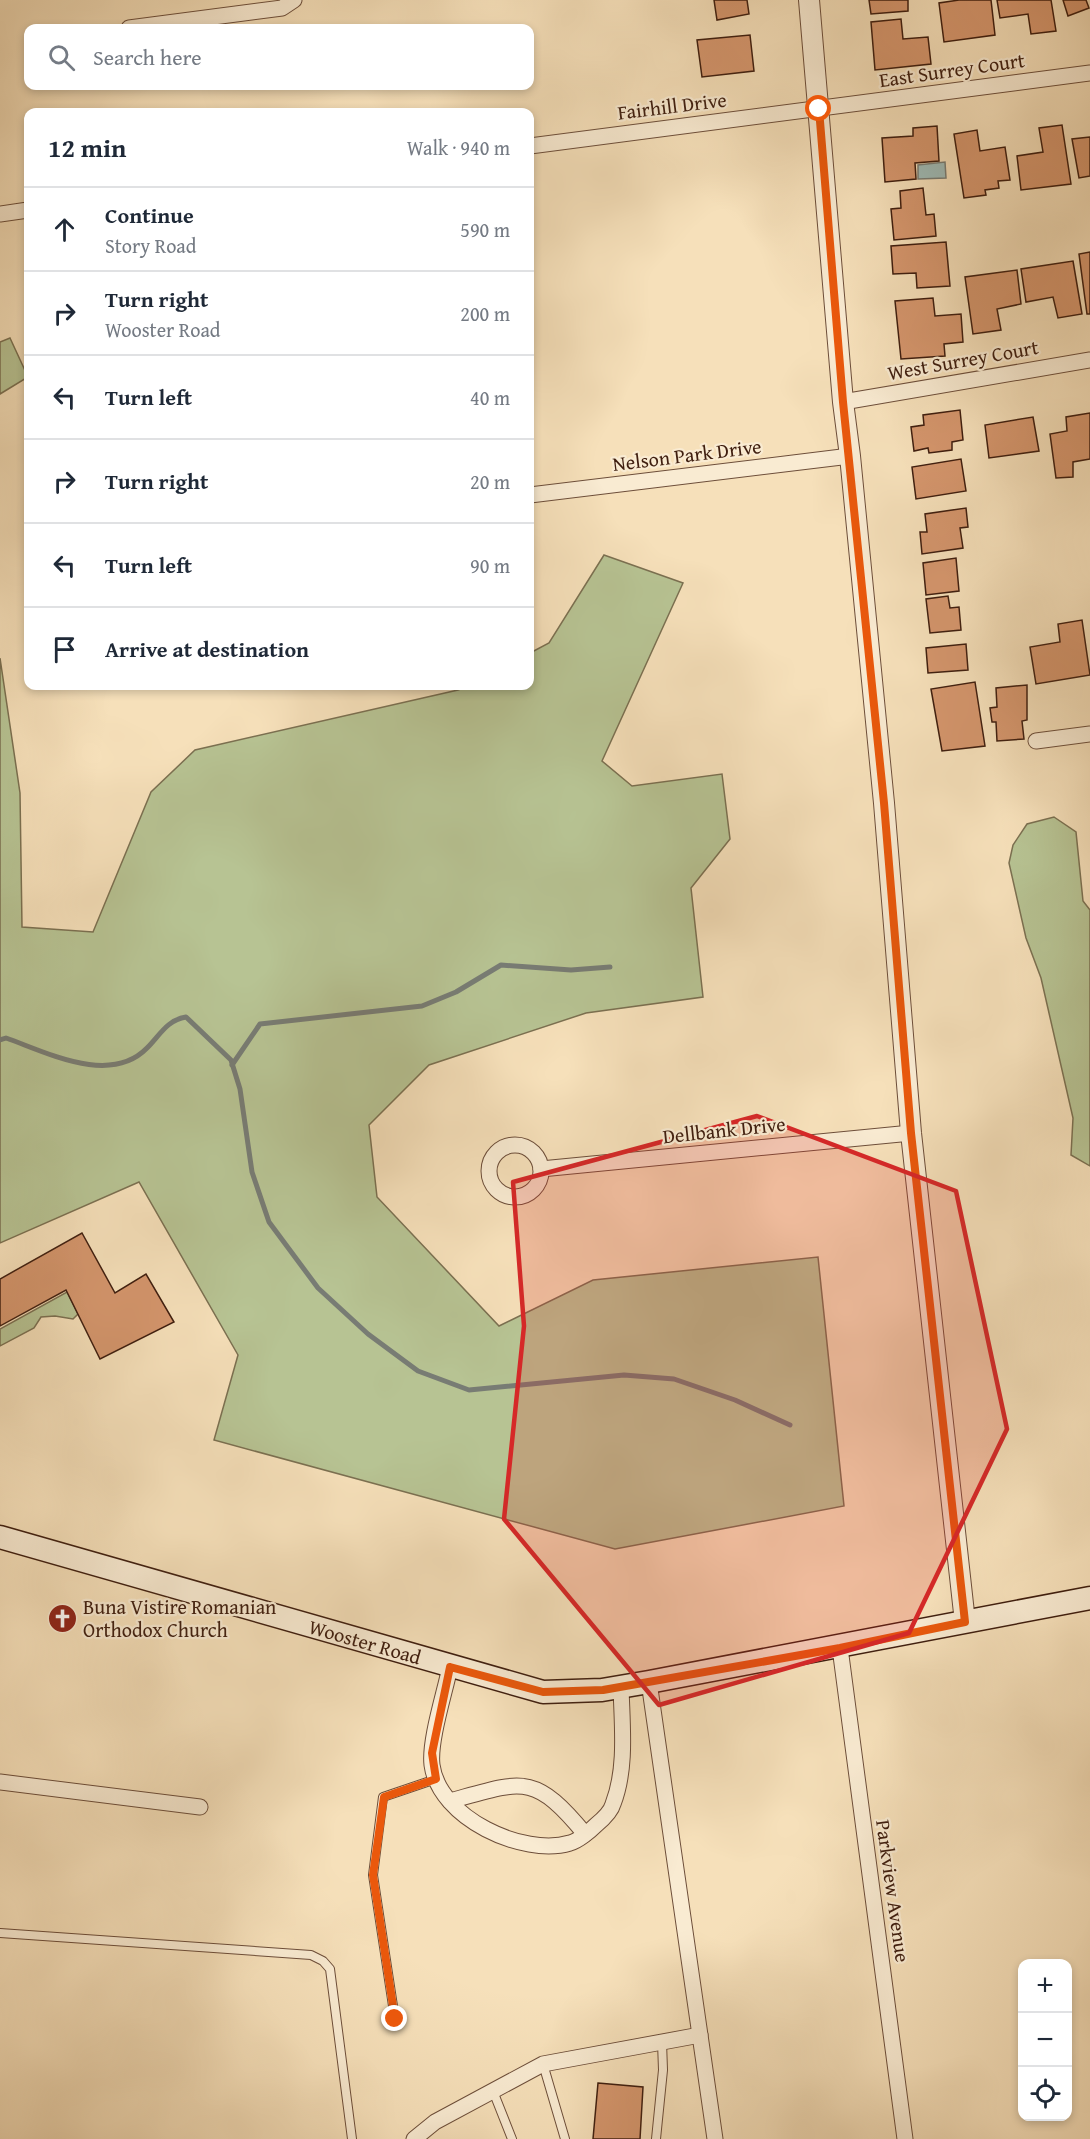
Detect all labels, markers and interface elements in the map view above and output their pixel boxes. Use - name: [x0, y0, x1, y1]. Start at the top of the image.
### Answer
- search box: [24, 24, 534, 90]
- icon: search: [45, 41, 78, 74]
- text: Search here: [93, 41, 202, 73]
- street label: East Surrey Court: [877, 45, 1027, 94]
- street label: Fairhill Drive: [616, 84, 728, 127]
- route start: [805, 95, 831, 121]
- text: 12 min: [48, 128, 126, 167]
- text: Walk · 940 m: [407, 133, 510, 162]
- text: Continue: [105, 199, 194, 231]
- icon: ahead: [48, 213, 81, 246]
- text: 590 m: [460, 215, 510, 244]
- text: Story Road: [105, 231, 196, 260]
- text: Turn right: [105, 283, 208, 315]
- icon: right: [48, 297, 81, 330]
- text: 200 m: [460, 299, 510, 328]
- text: Wooster Road: [105, 315, 221, 344]
- street label: West Surrey Court: [885, 332, 1041, 387]
- icon: left: [48, 381, 81, 414]
- text: Turn left: [105, 381, 192, 413]
- text: 40 m: [470, 383, 510, 412]
- street label: Nelson Park Drive: [611, 431, 763, 478]
- icon: right: [48, 465, 81, 498]
- text: Turn right: [105, 465, 208, 497]
- text: 20 m: [470, 467, 510, 496]
- icon: left: [48, 549, 81, 582]
- text: Turn left: [105, 549, 192, 581]
- text: 90 m: [470, 551, 510, 580]
- icon: arrive: [48, 633, 81, 666]
- text: Arrive at destination: [105, 633, 309, 665]
- street label: Dellbank Drive: [661, 1109, 787, 1150]
- place label: Buna Vistire Romanian Orthodox Church: [83, 1592, 276, 1644]
- church icon: Buna Vistire Romanian Orthodox Church: [46, 1603, 78, 1635]
- street label: Wooster Road: [306, 1612, 425, 1671]
- street label: Parkview Avenue: [869, 1818, 918, 1964]
- map controls: [1018, 1959, 1072, 2121]
- button: +: [1018, 1959, 1072, 2013]
- route end: [381, 2005, 407, 2031]
- button: −: [1018, 2013, 1072, 2067]
- button: locate: [1018, 2067, 1072, 2121]

